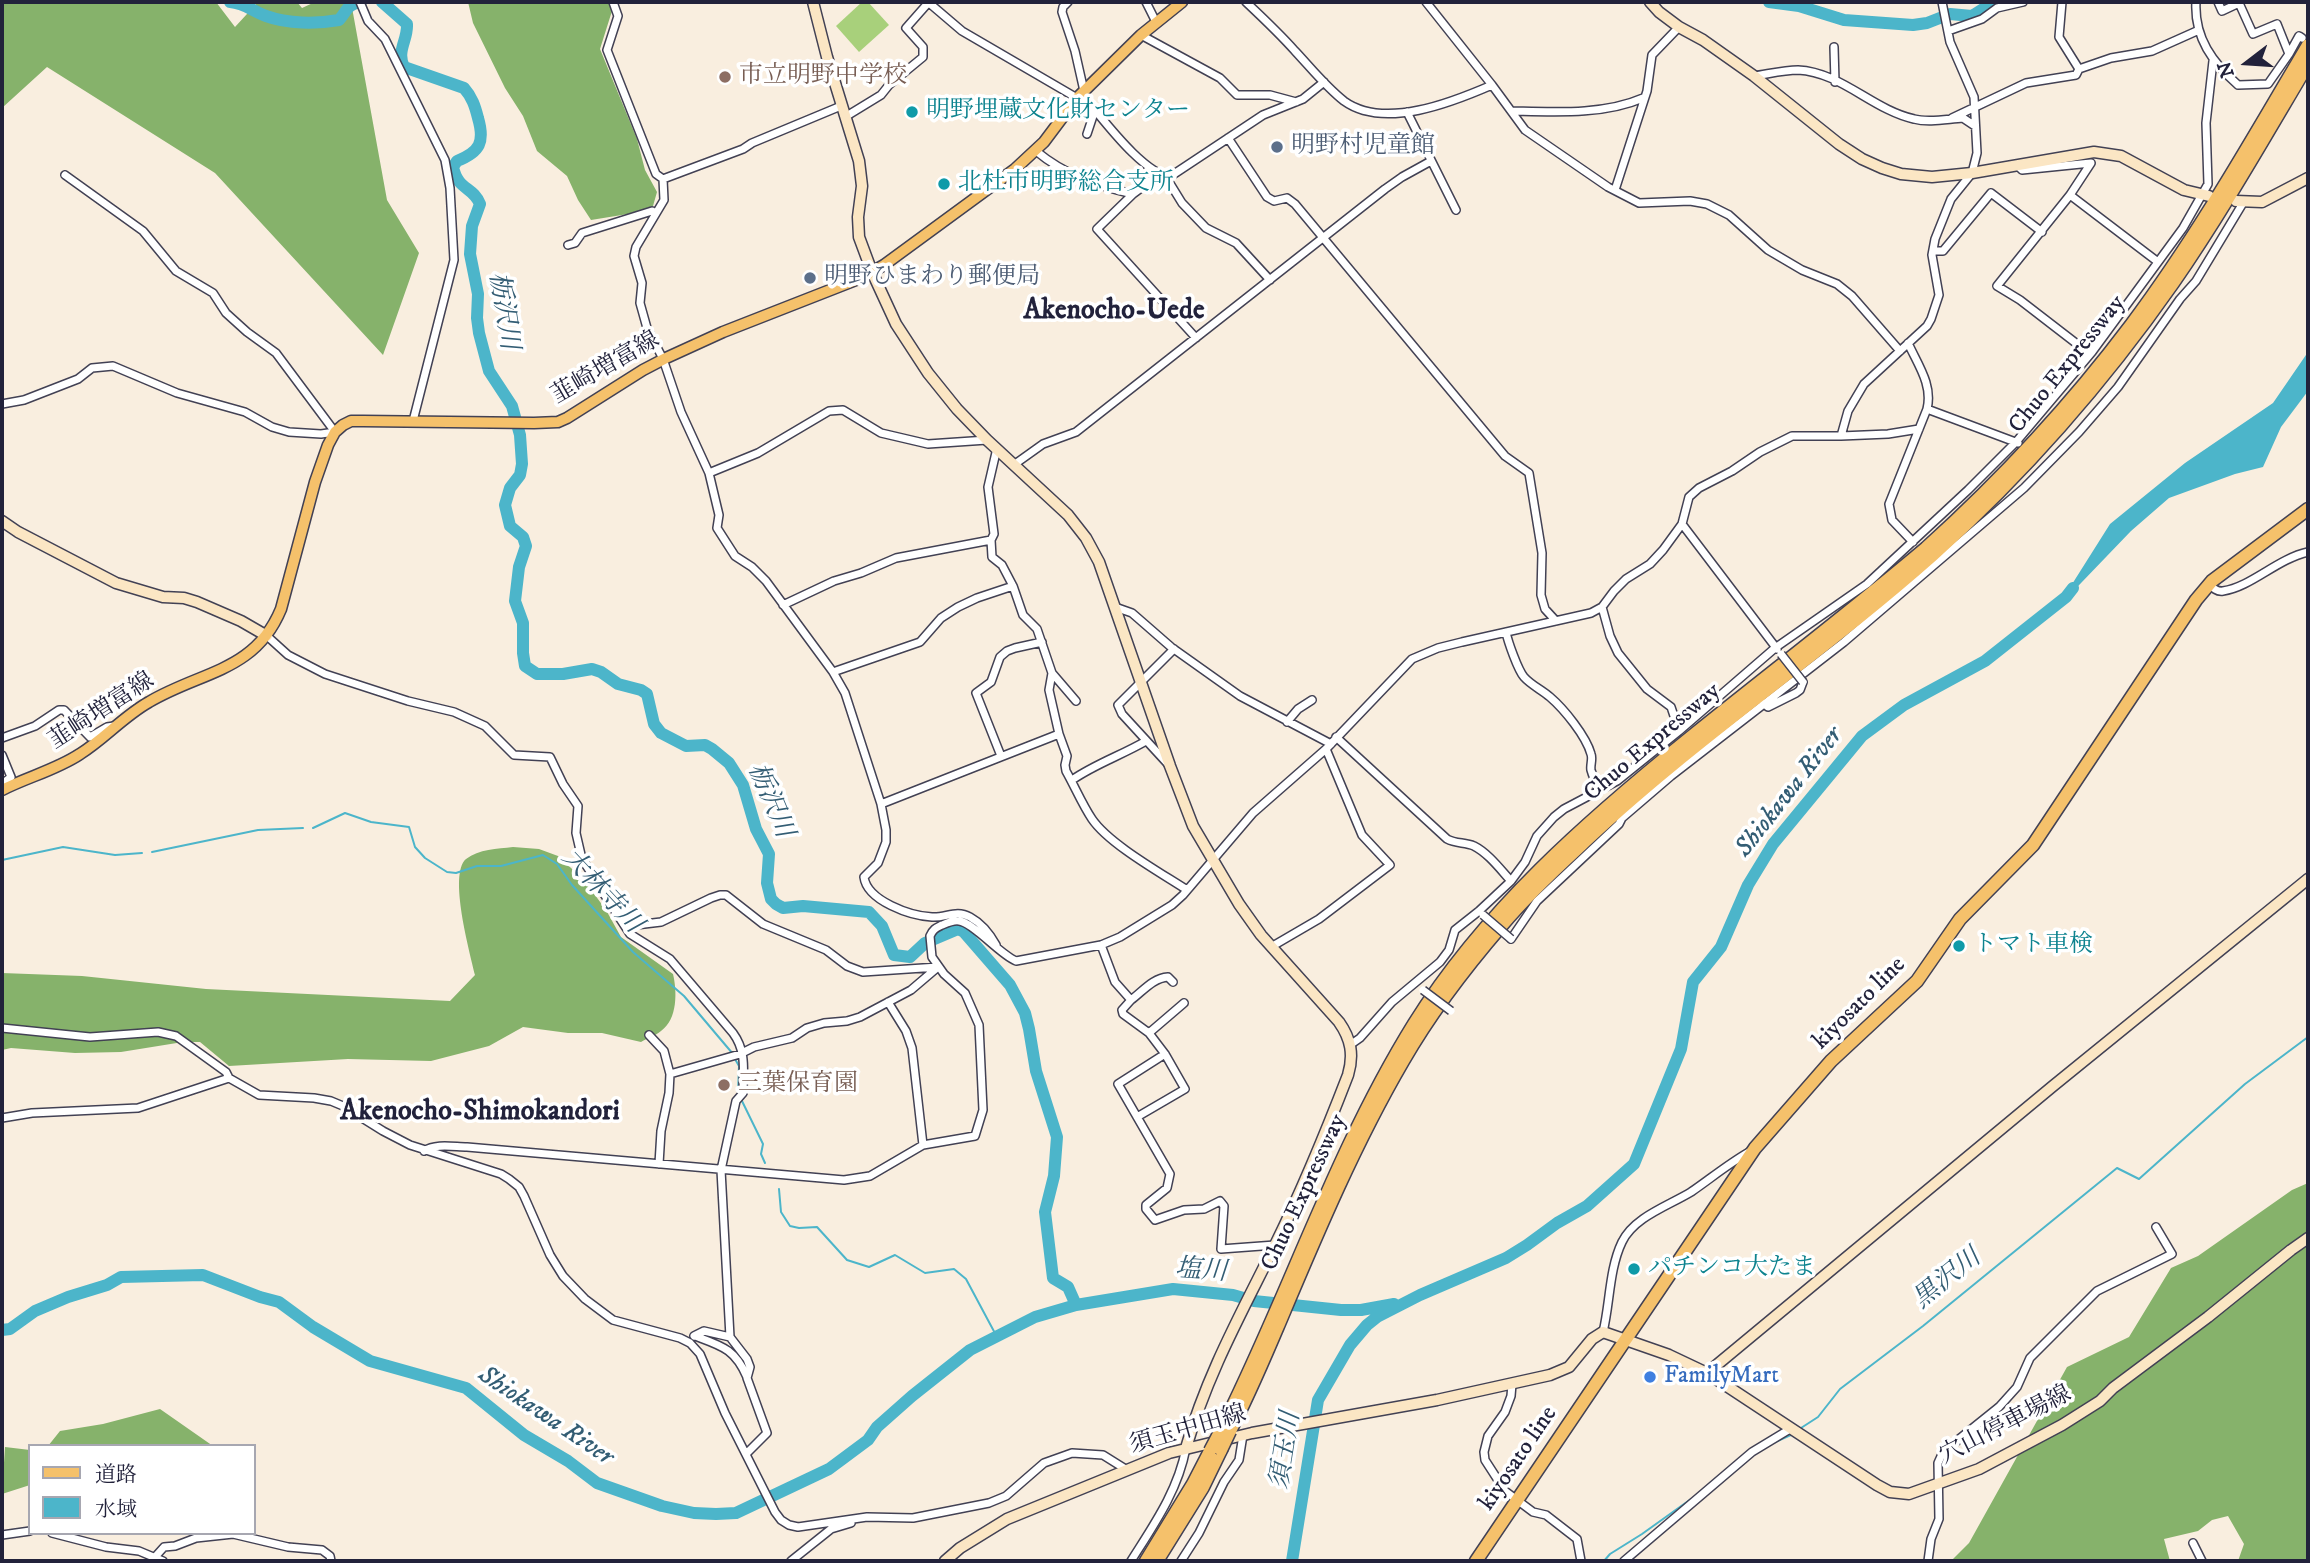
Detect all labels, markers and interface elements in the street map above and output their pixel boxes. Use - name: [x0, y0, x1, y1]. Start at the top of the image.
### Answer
- north arrow: [2212, 28, 2282, 98]
- text: N: [2213, 58, 2240, 80]
- place label: 市立明野中学校: [739, 63, 907, 91]
- marker: 市立明野中学校: [717, 69, 733, 85]
- place label: 明野埋蔵文化財センター: [926, 98, 1190, 126]
- marker: 明野埋蔵文化財センター: [904, 104, 920, 120]
- place label: 明野村児童館: [1291, 133, 1435, 161]
- marker: 明野村児童館: [1269, 139, 1285, 155]
- place label: 北杜市明野総合支所: [958, 170, 1174, 198]
- marker: 北杜市明野総合支所: [936, 176, 952, 192]
- place label: 明野ひまわり郵便局: [824, 264, 1040, 292]
- water label: 栃沢川: [480, 270, 524, 352]
- marker: 明野ひまわり郵便局: [802, 270, 818, 286]
- street label: Chuo Expressway: [2004, 290, 2132, 440]
- district label: Akenocho-Uede: [1023, 295, 1205, 329]
- street label: 韮崎増富線: [547, 327, 665, 411]
- street label: 韮崎増富線: [44, 667, 160, 757]
- street label: Chuo Expressway: [1579, 678, 1727, 808]
- water label: Shiokawa River: [1730, 722, 1850, 864]
- water label: 栃沢川: [739, 759, 799, 843]
- water label: 大林寺川: [554, 843, 648, 941]
- place label: トマト車検: [1973, 932, 2093, 960]
- marker: トマト車検: [1951, 938, 1967, 954]
- street label: kiyosato line: [1808, 952, 1912, 1056]
- place label: 三葉保育園: [738, 1071, 858, 1099]
- marker: 三葉保育園: [716, 1077, 732, 1093]
- district label: Akenocho-Shimokandori: [340, 1096, 620, 1130]
- street label: Chuo Expressway: [1256, 1110, 1354, 1276]
- water label: 黒沢川: [1908, 1243, 1988, 1317]
- water label: 塩川: [1174, 1255, 1228, 1289]
- place label: パチンコ大たま: [1648, 1255, 1816, 1283]
- marker: パチンコ大たま: [1626, 1261, 1642, 1277]
- water label: Shiokawa River: [471, 1360, 619, 1474]
- place label: FamilyMart: [1664, 1363, 1779, 1391]
- marker: FamilyMart: [1642, 1369, 1658, 1385]
- street label: 穴山停車場線: [1935, 1380, 2077, 1472]
- street label: 須玉中田線: [1126, 1401, 1250, 1461]
- street label: kiyosato line: [1474, 1401, 1564, 1517]
- water label: 須玉川: [1265, 1410, 1309, 1492]
- legend: [28, 1444, 256, 1535]
- text: 道路: [95, 1462, 137, 1488]
- text: 水域: [95, 1497, 137, 1523]

